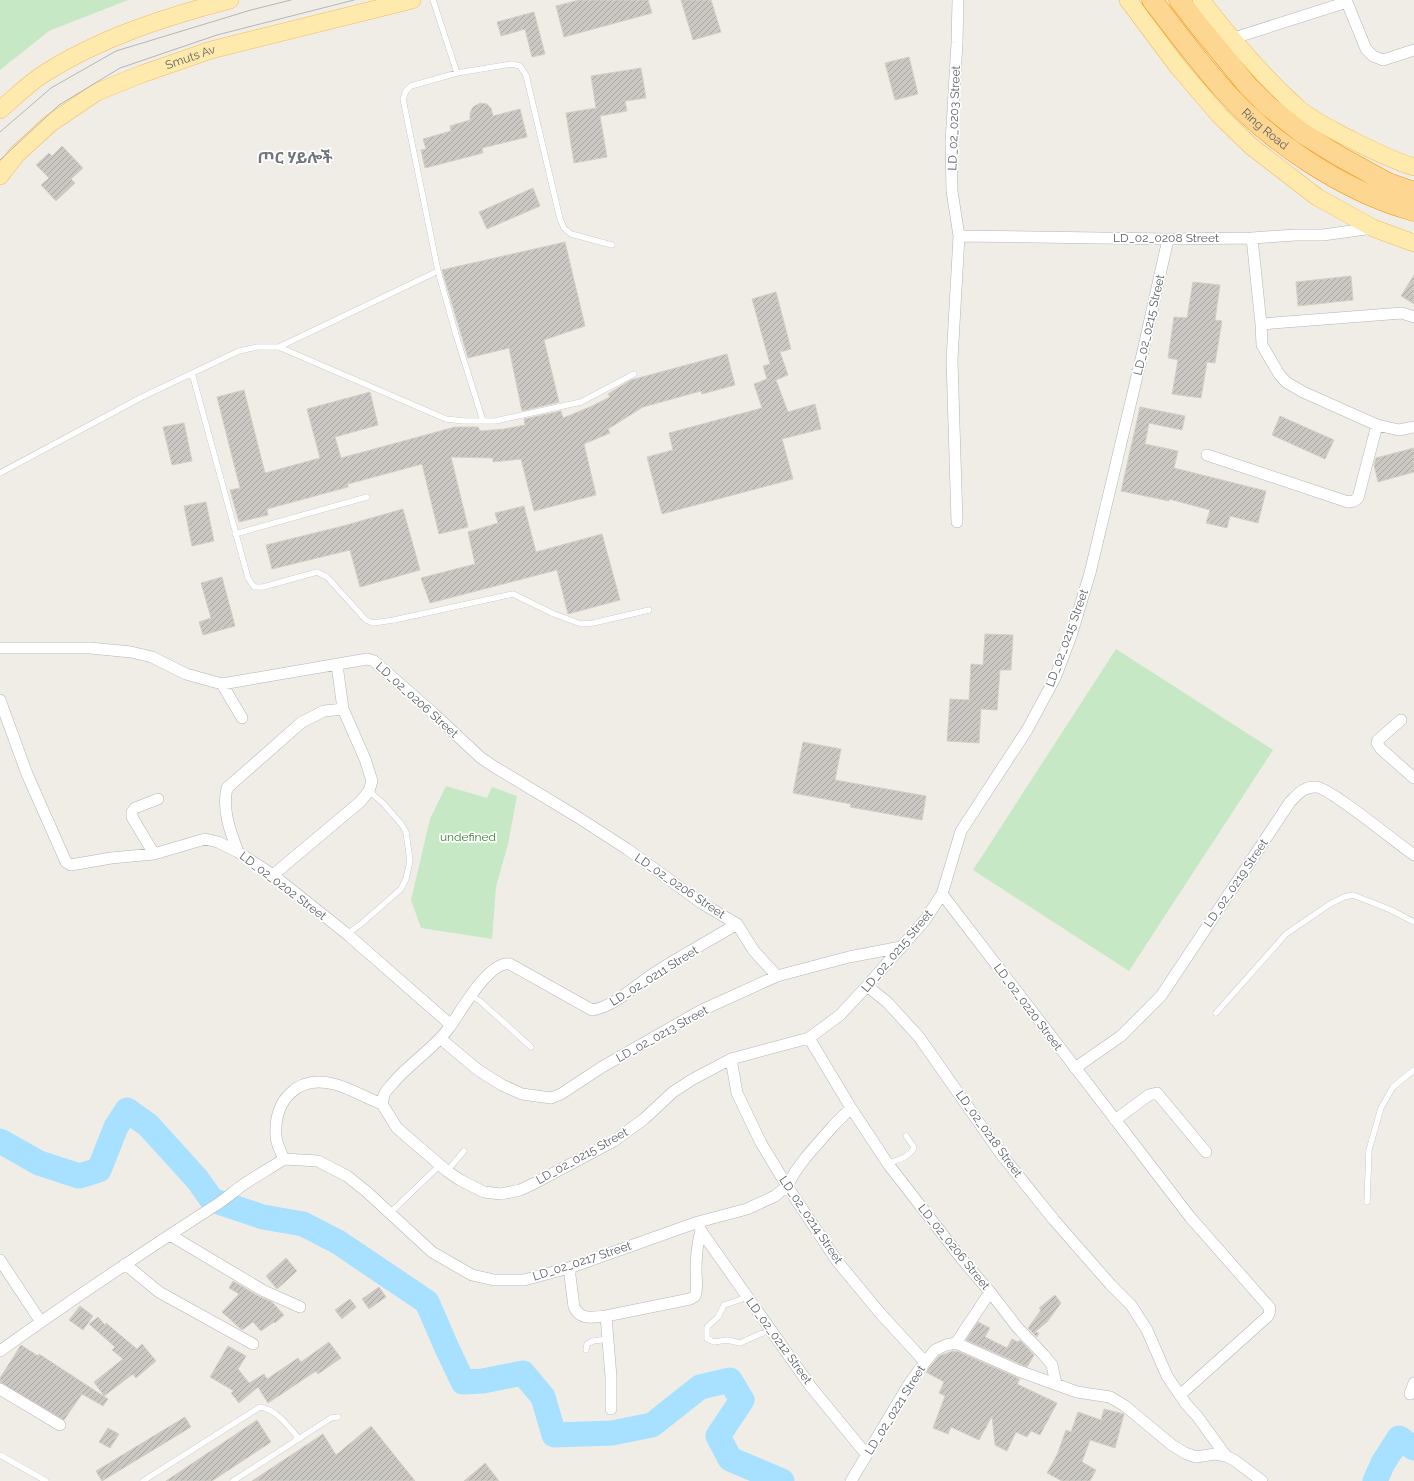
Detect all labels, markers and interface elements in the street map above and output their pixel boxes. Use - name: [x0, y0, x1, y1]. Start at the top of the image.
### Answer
- street label: Smuts Av: [163, 42, 217, 72]
- street label: LD_02_0203 Street: [945, 65, 963, 171]
- street label: Ring Road: [1239, 105, 1291, 153]
- district label: ጦር ሃይሎች: [258, 148, 333, 167]
- street label: LD_02_0208 Street: [1113, 231, 1219, 245]
- street label: LD_02_0215 Street: [1131, 273, 1167, 377]
- street label: LD_02_0215 Street: [1043, 587, 1091, 689]
- street label: LD_02_0206 Street: [373, 659, 461, 741]
- park label: undefined: [440, 830, 496, 844]
- street label: LD_02_0219 Street: [1201, 836, 1271, 930]
- street label: LD_02_0202 Street: [237, 849, 329, 923]
- street label: LD_02_0206 Street: [632, 851, 728, 921]
- street label: LD_02_0215 Street: [859, 907, 935, 995]
- street label: LD_02_0211 Street: [607, 943, 701, 1009]
- street label: LD_02_0220 Street: [991, 961, 1065, 1053]
- street label: LD_02_0213 Street: [614, 1003, 710, 1065]
- street label: LD_02_0218 Street: [953, 1088, 1025, 1180]
- street label: LD_02_0215 Street: [534, 1125, 630, 1187]
- street label: LD_02_0214 Street: [776, 1173, 846, 1267]
- street label: LD_02_0206 Street: [915, 1201, 993, 1293]
- street label: LD_02_0217 Street: [531, 1238, 633, 1284]
- street label: LD_02_0212 Street: [743, 1295, 815, 1387]
- street label: LD_02_0221 Street: [862, 1363, 928, 1457]

